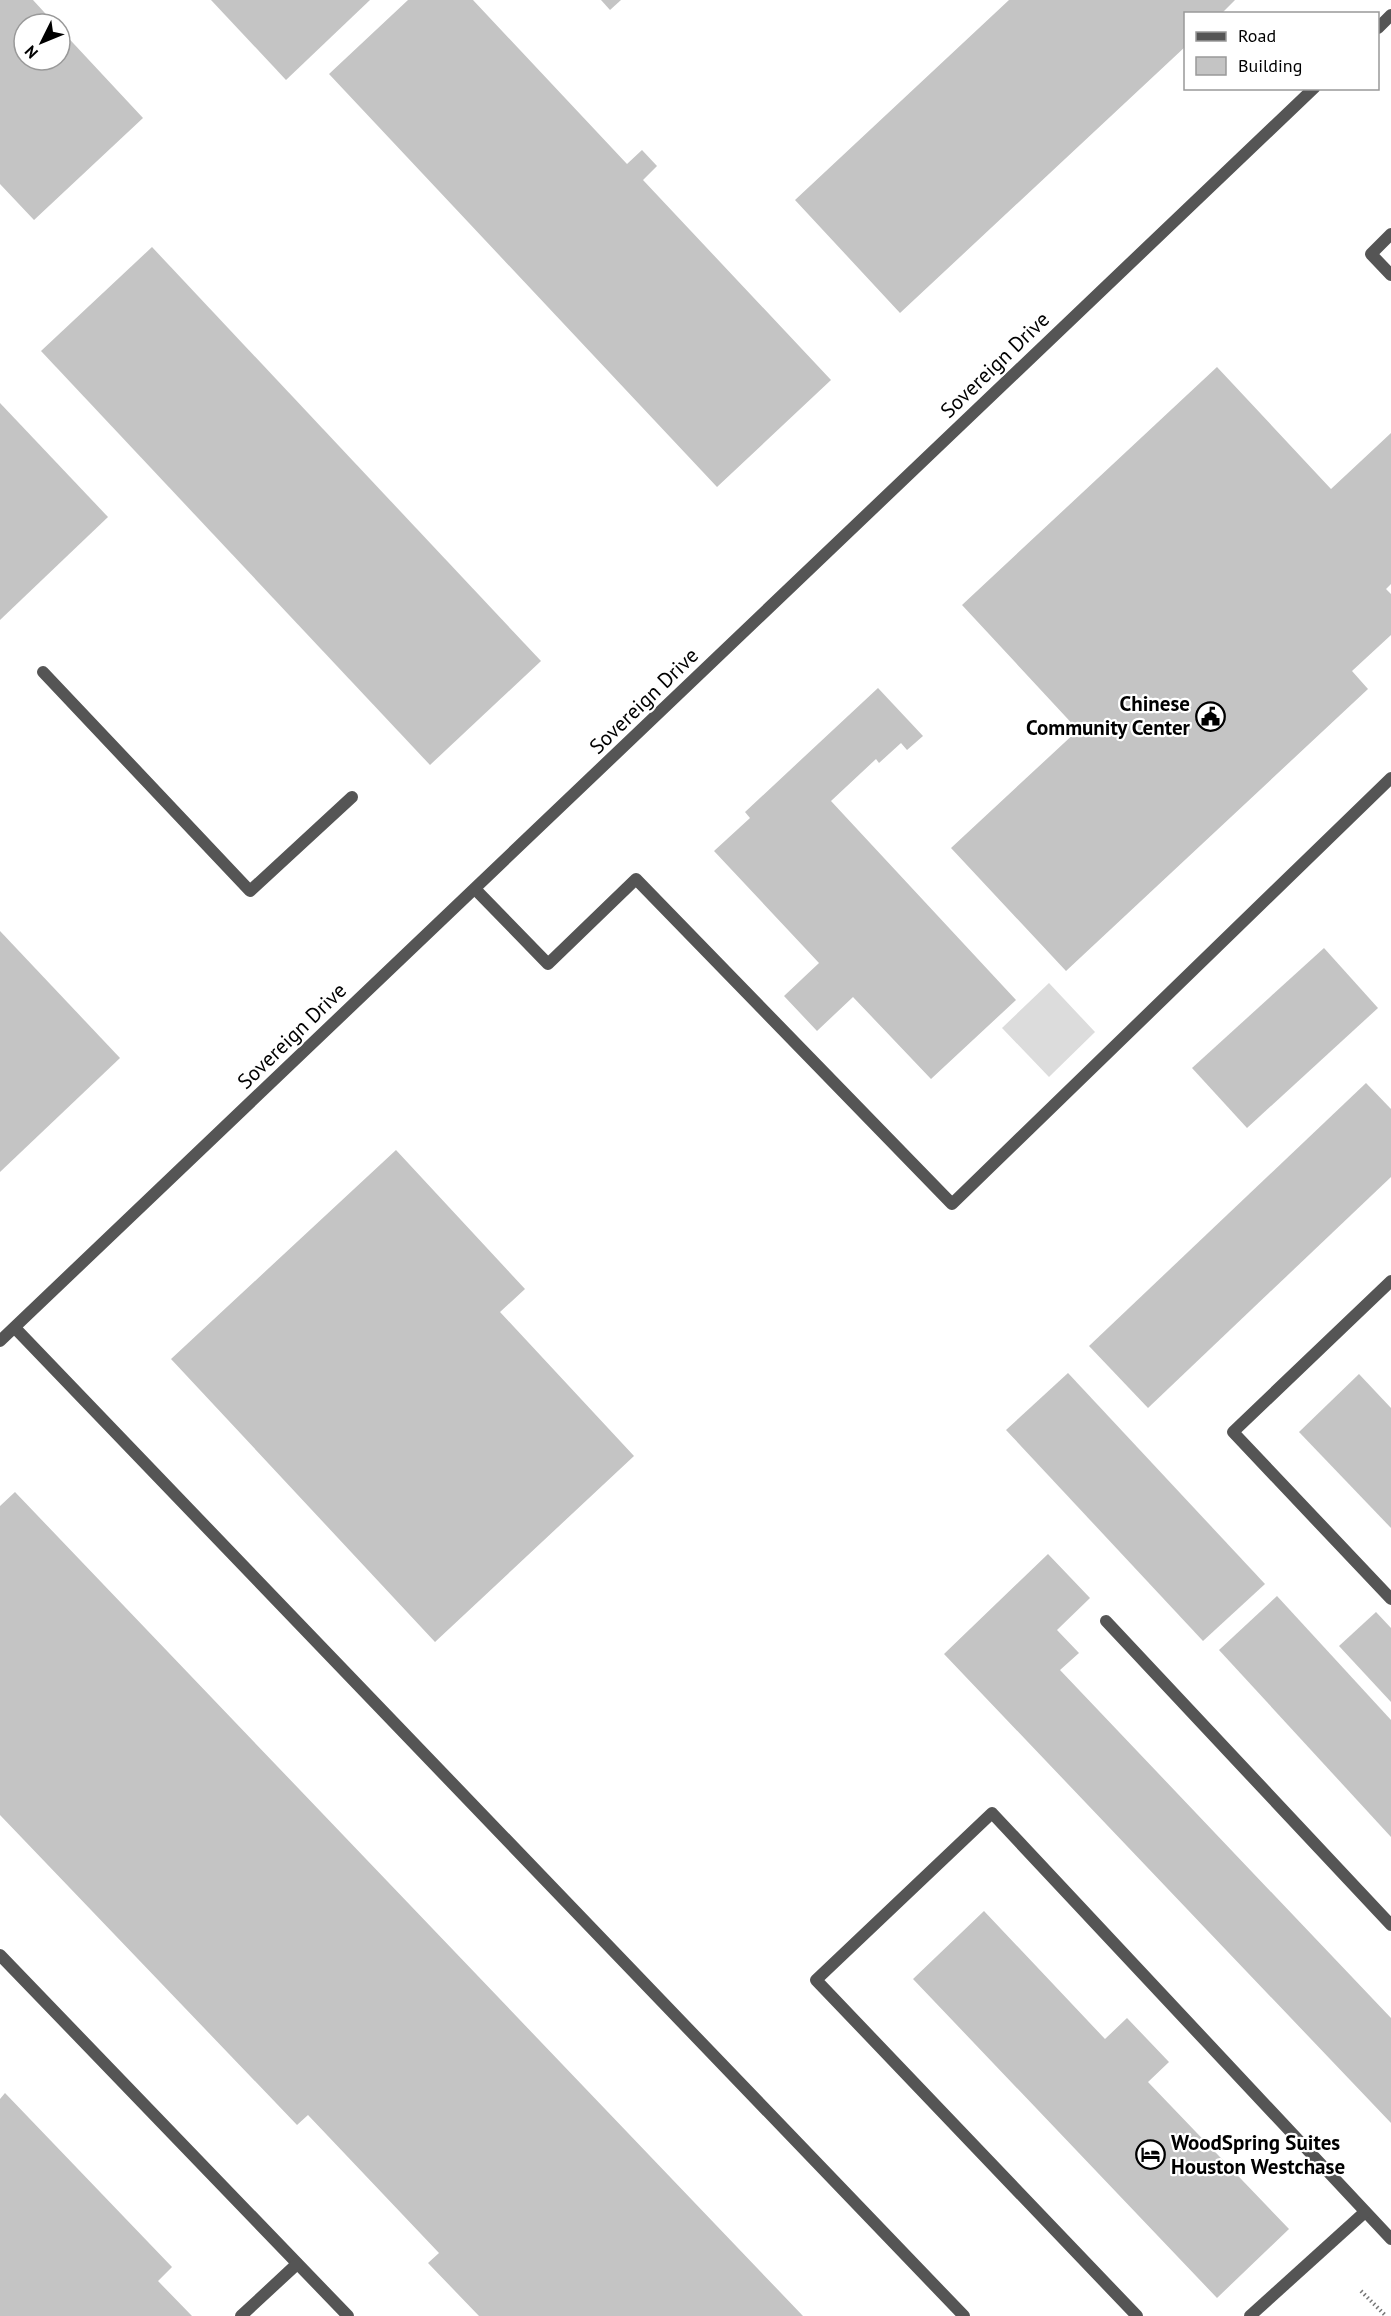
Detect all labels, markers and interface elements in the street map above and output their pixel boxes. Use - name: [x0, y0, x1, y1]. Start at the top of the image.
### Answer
- north arrow: [12, 12, 72, 72]
- legend: [1184, 12, 1379, 90]
- text: Road: [1238, 24, 1276, 47]
- text: N: [20, 42, 42, 63]
- text: Building: [1238, 54, 1302, 77]
- street label: Sovereign Drive: [934, 306, 1055, 424]
- street label: Sovereign Drive: [583, 642, 704, 760]
- place label: Chinese Community Center: [1026, 690, 1191, 741]
- public building icon: Chinese Community Center: [1195, 700, 1227, 732]
- street label: Sovereign Drive: [231, 977, 352, 1095]
- place label: WoodSpring Suites Houston Westchase: [1171, 2129, 1345, 2180]
- hotel icon: WoodSpring Suites Houston Westchase: [1134, 2139, 1166, 2171]

